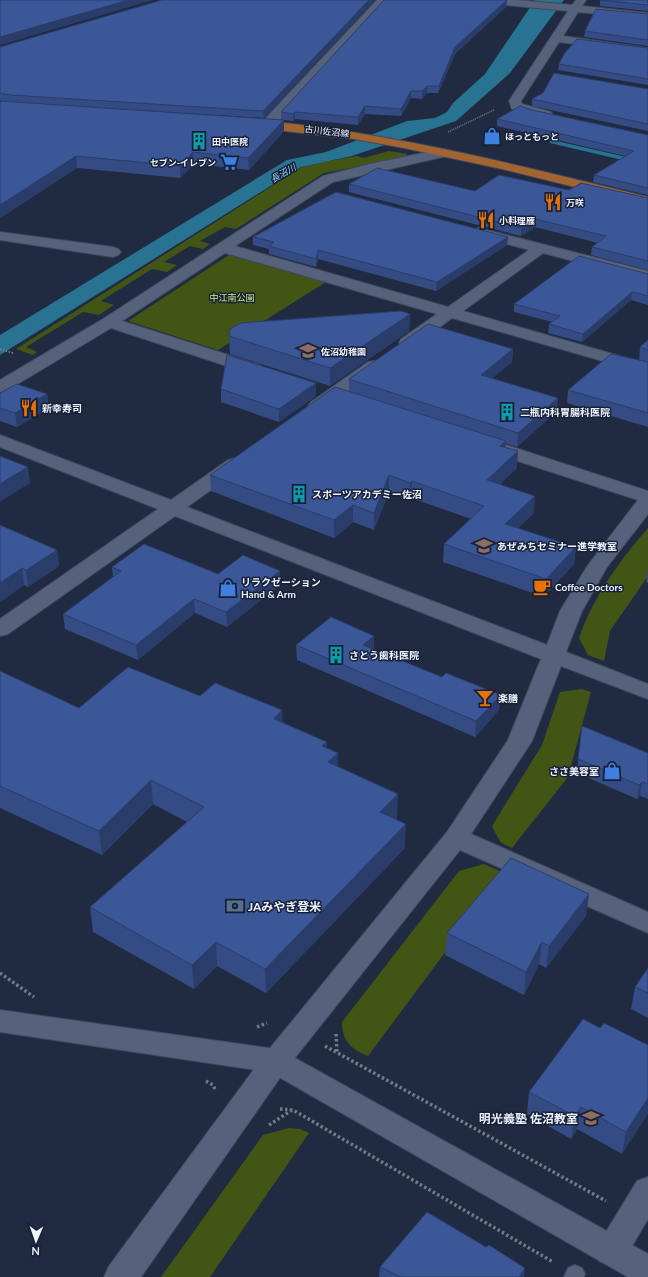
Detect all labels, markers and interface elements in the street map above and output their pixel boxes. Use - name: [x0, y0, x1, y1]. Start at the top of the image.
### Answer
- street label: 古川佐沼線: [304, 123, 351, 139]
- shop icon: ほっともっと: [482, 126, 502, 146]
- building icon: 田中医院: [189, 131, 209, 151]
- place label: ほっともっと: [505, 131, 559, 142]
- place label: 田中医院: [212, 136, 248, 147]
- supermarket icon: セブン-イレブン: [219, 152, 239, 172]
- place label: セブン-イレブン: [150, 157, 216, 168]
- water label: 長沼川: [269, 161, 298, 185]
- restaurant icon: 万咲: [543, 192, 563, 212]
- place label: 万咲: [566, 197, 584, 208]
- restaurant icon: 小料理雁: [476, 210, 496, 230]
- place label: 小料理雁: [499, 215, 535, 226]
- park label: 中江南公園: [209, 292, 255, 303]
- school or university icon: 佐沼幼稚園: [298, 341, 318, 361]
- place label: 佐沼幼稚園: [320, 346, 366, 357]
- restaurant icon: 新幸寿司: [19, 398, 39, 418]
- place label: 新幸寿司: [42, 402, 82, 414]
- building icon: 二瓶内科胃腸科医院: [497, 402, 517, 422]
- place label: 二瓶内科胃腸科医院: [520, 406, 610, 418]
- building icon: スポーツアカデミー佐沼: [289, 484, 309, 504]
- place label: スポーツアカデミー佐沼: [312, 488, 422, 500]
- school or university icon: あぜみちセミナー進学教室: [474, 536, 494, 556]
- place label: あぜみちセミナー進学教室: [497, 540, 617, 552]
- place label: リラクゼーション Hand & Arm: [241, 576, 321, 600]
- cafe icon: Coffee Doctors: [532, 577, 552, 597]
- shop icon: リラクゼーション Hand & Arm: [218, 578, 238, 598]
- place label: Coffee Doctors: [555, 581, 623, 593]
- building icon: さとう歯科医院: [326, 645, 346, 665]
- place label: さとう歯科医院: [349, 649, 419, 661]
- bar icon: 楽膳: [475, 688, 495, 708]
- place label: 楽膳: [498, 692, 518, 704]
- shop icon: ささ美容室: [602, 761, 622, 781]
- place label: ささ美容室: [549, 765, 599, 777]
- bank icon: JAみやぎ登米: [225, 896, 245, 916]
- place label: JAみやぎ登米: [248, 899, 321, 914]
- school or university icon: 明光義塾 佐沼教室: [581, 1108, 601, 1128]
- place label: 明光義塾 佐沼教室: [479, 1111, 578, 1126]
- north arrow: [16, 1221, 56, 1261]
- text: N: [31, 1245, 40, 1258]

